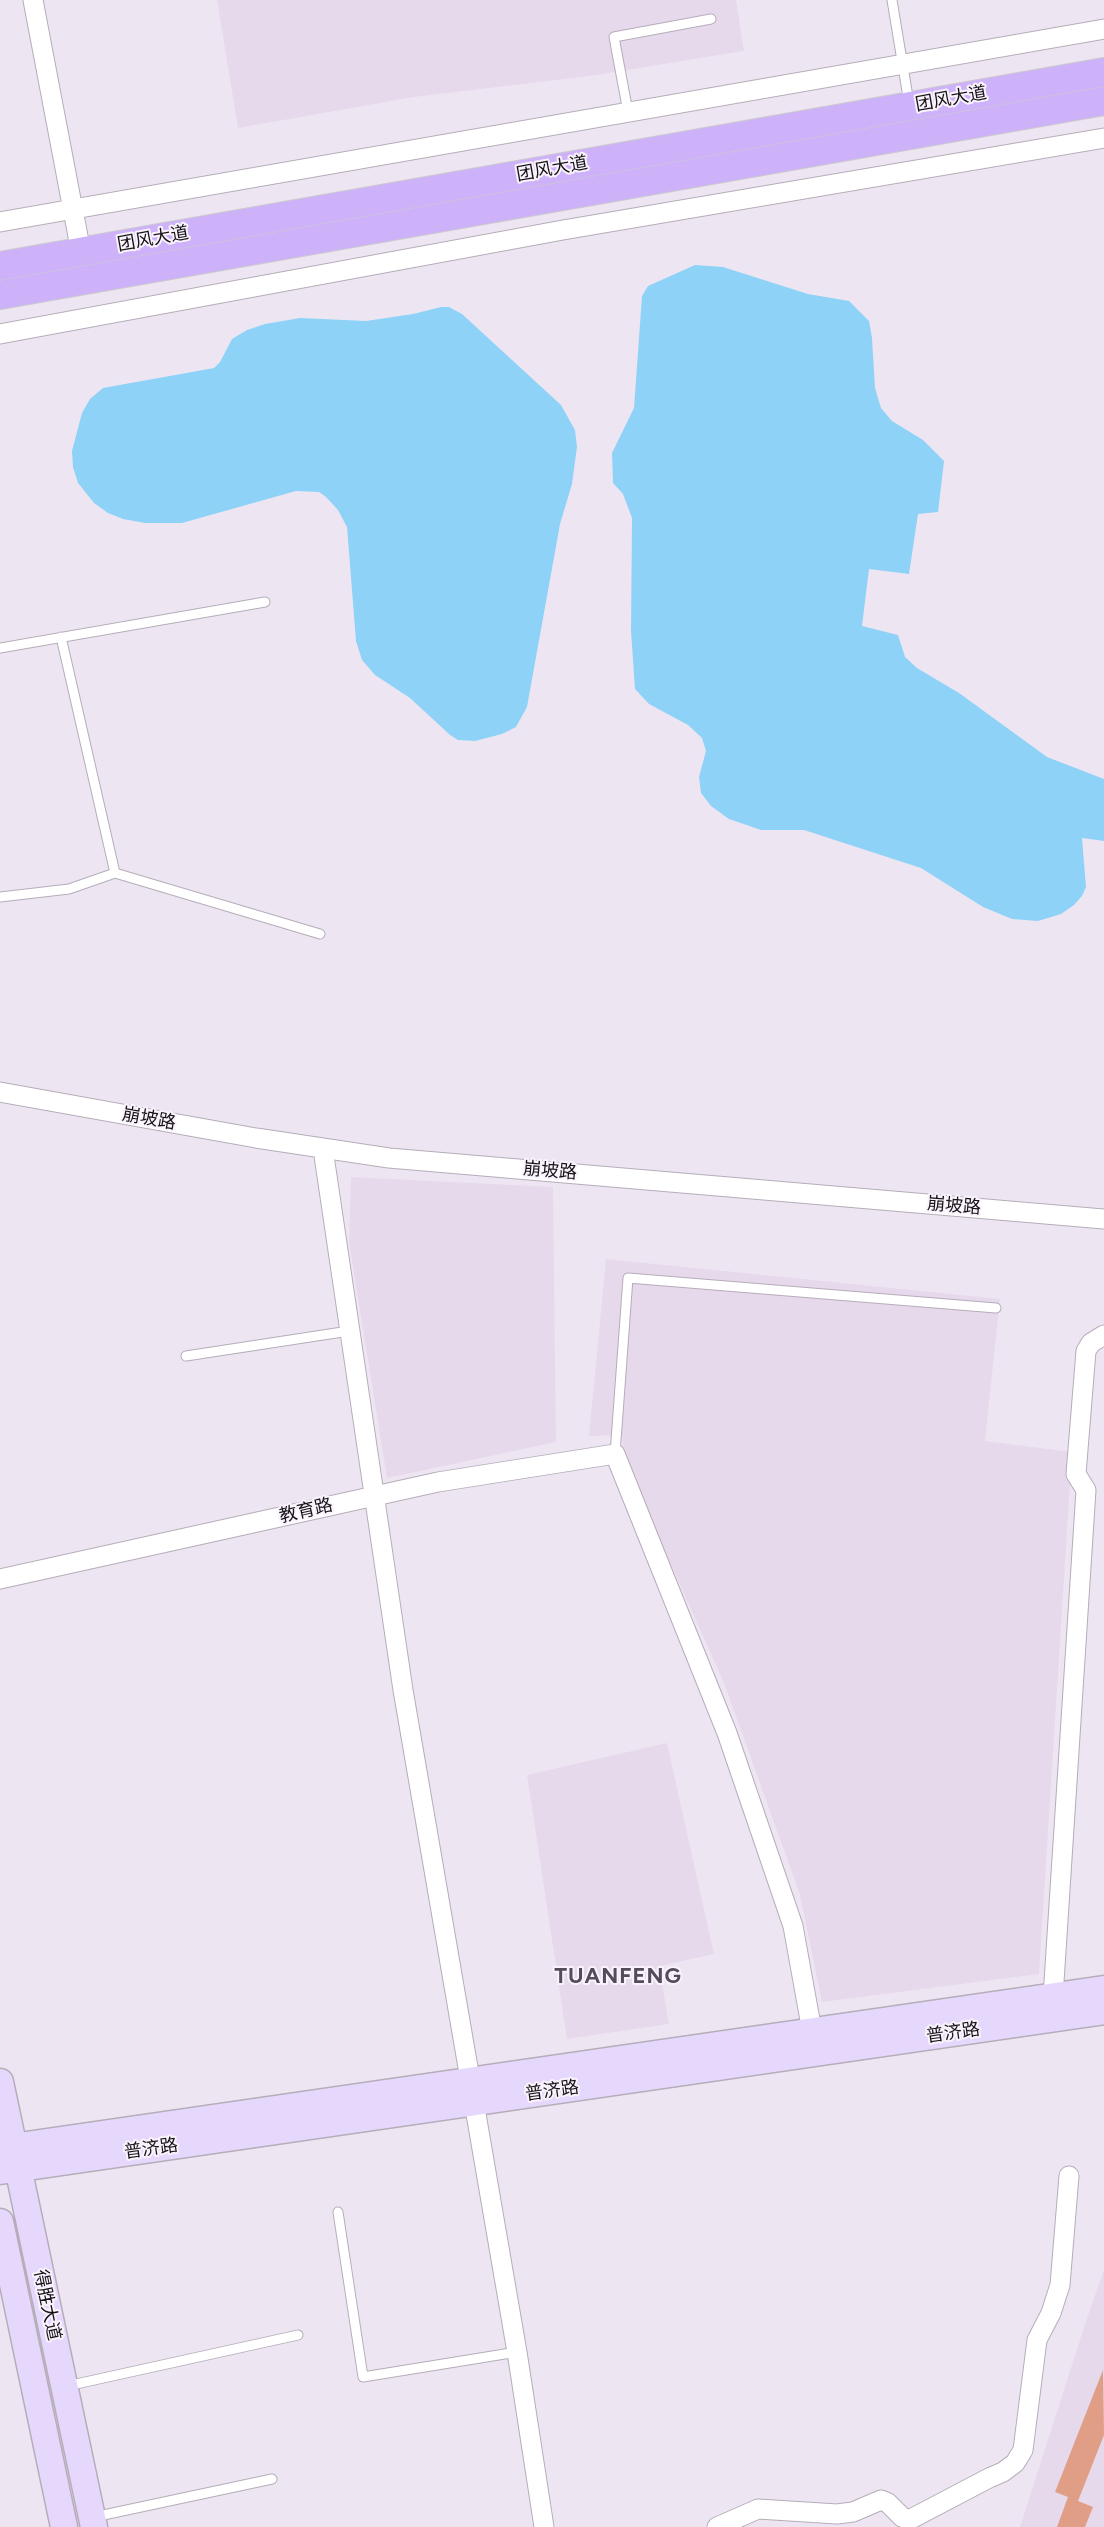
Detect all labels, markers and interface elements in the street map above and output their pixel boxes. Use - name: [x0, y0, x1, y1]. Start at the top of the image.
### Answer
- street label: 团风大道: [914, 82, 988, 116]
- street label: 团风大道: [515, 152, 589, 186]
- street label: 团风大道: [116, 222, 190, 256]
- street label: 崩坡路: [121, 1104, 177, 1134]
- street label: 崩坡路: [522, 1158, 578, 1184]
- street label: 崩坡路: [926, 1193, 982, 1219]
- street label: 教育路: [277, 1494, 335, 1528]
- district label: TUANFENG: [553, 1964, 683, 1990]
- street label: 普济路: [925, 2019, 981, 2047]
- street label: 普济路: [524, 2077, 580, 2105]
- street label: 普济路: [123, 2135, 179, 2163]
- street label: 得胜大道: [29, 2268, 65, 2342]

